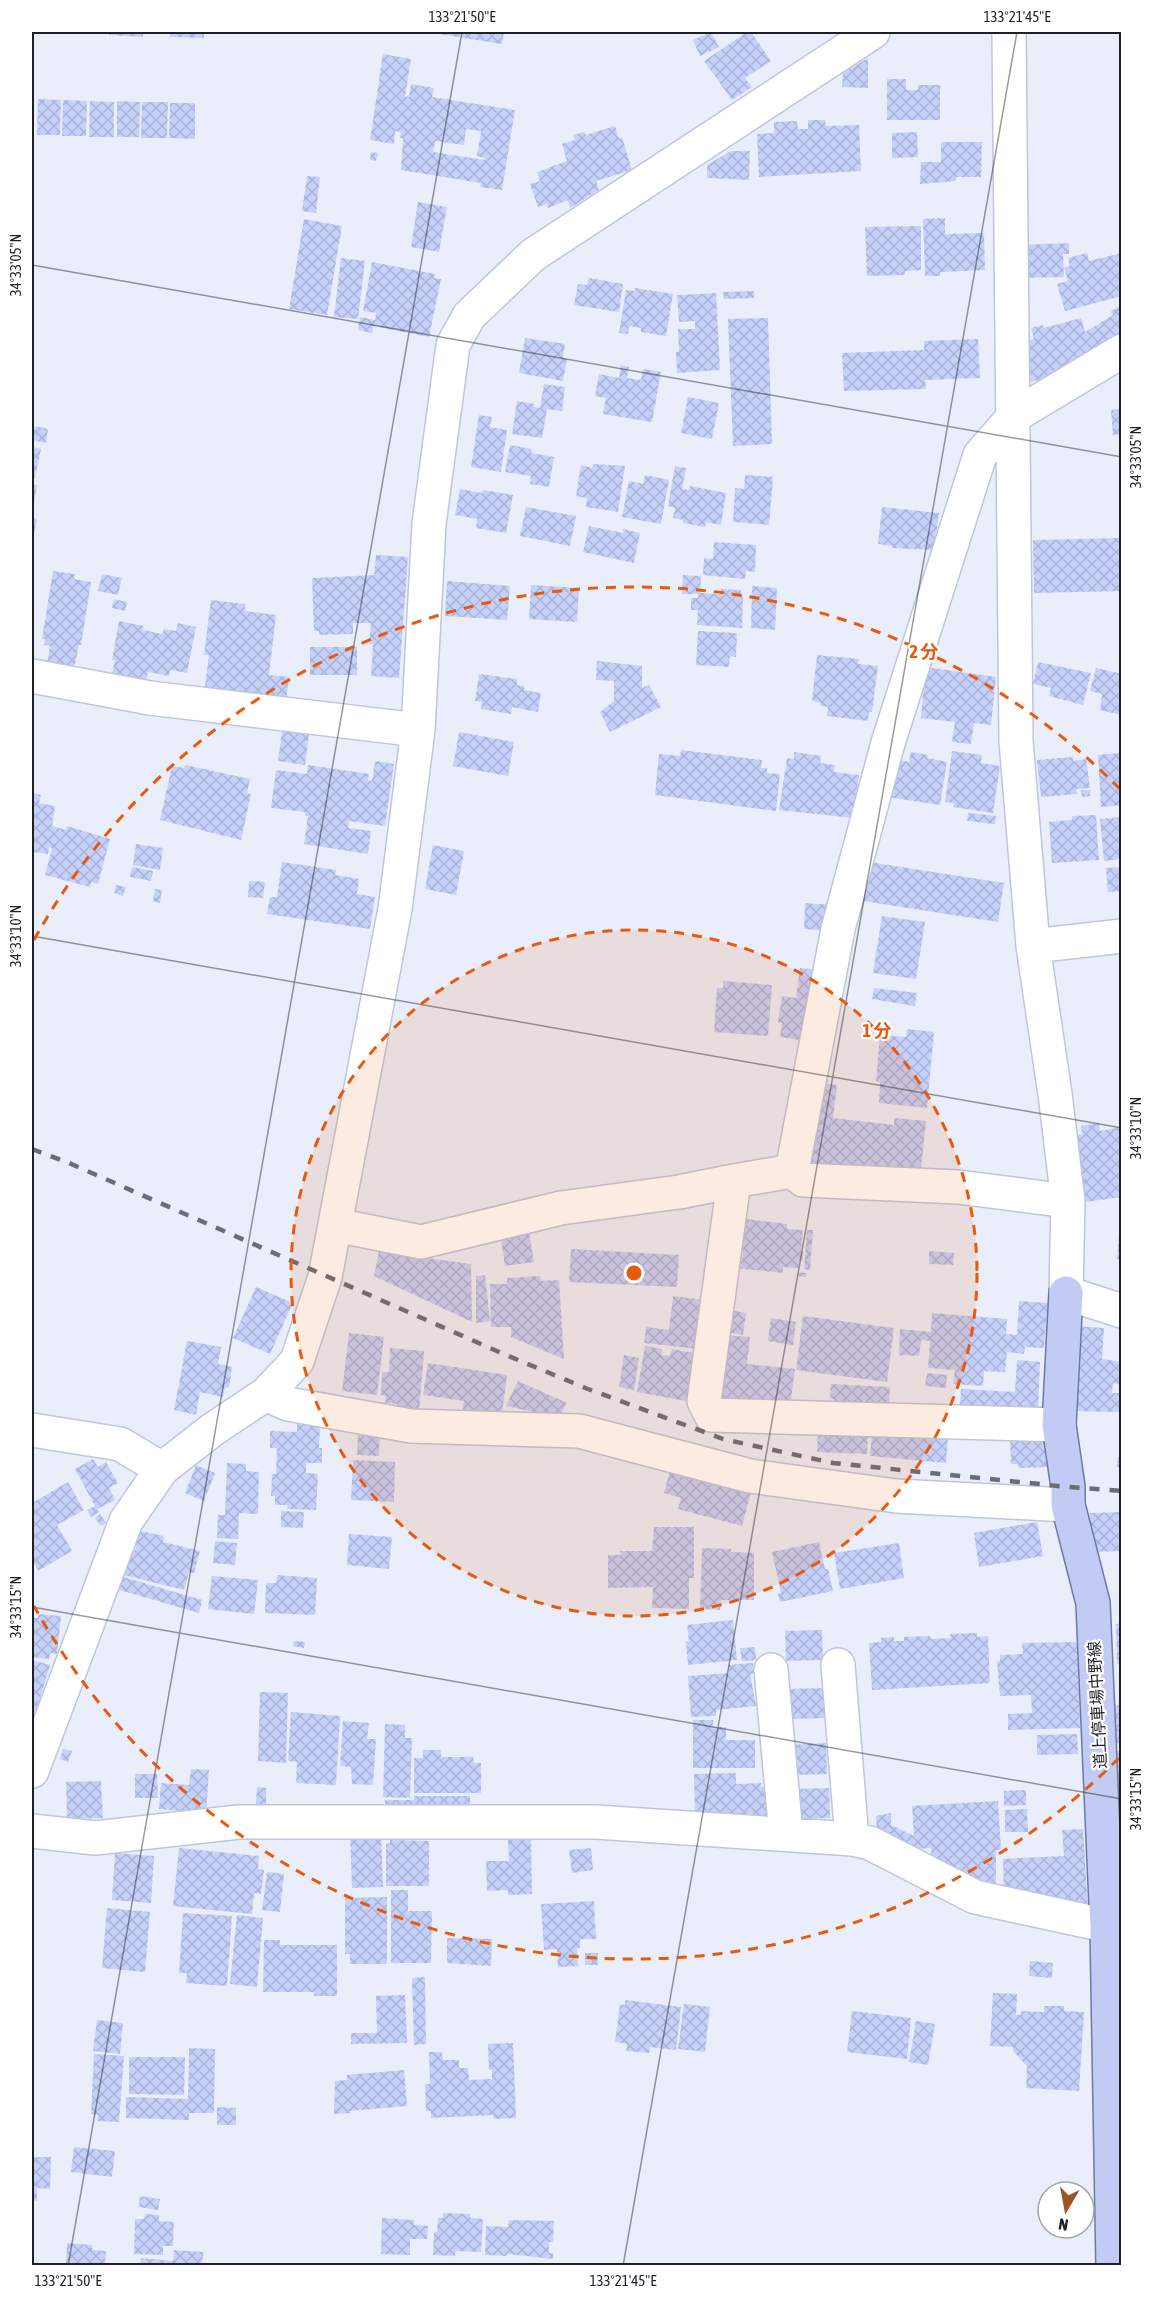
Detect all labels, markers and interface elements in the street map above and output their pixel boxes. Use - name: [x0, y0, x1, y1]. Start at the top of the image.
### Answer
- text: 133°21'50"E: [428, 8, 496, 25]
- text: 133°21'45"E: [983, 8, 1051, 25]
- text: 34°33'05"N: [7, 234, 24, 296]
- text: 34°33'05"N: [1127, 426, 1144, 488]
- text: 2 分: [910, 641, 938, 662]
- text: 34°33'10"N: [7, 905, 24, 967]
- text: 1 分: [863, 1020, 891, 1041]
- text: 34°33'10"N: [1127, 1097, 1144, 1159]
- centre of rings: [624, 1263, 644, 1283]
- text: 34°33'15"N: [7, 1576, 24, 1638]
- street label: 道上停車場中野線: [1085, 1641, 1109, 1769]
- text: 34°33'15"N: [1127, 1768, 1144, 1830]
- north arrow: [1036, 2180, 1096, 2240]
- text: N: [1057, 2215, 1070, 2234]
- text: 133°21'50"E: [34, 2272, 102, 2289]
- text: 133°21'45"E: [589, 2272, 657, 2289]

